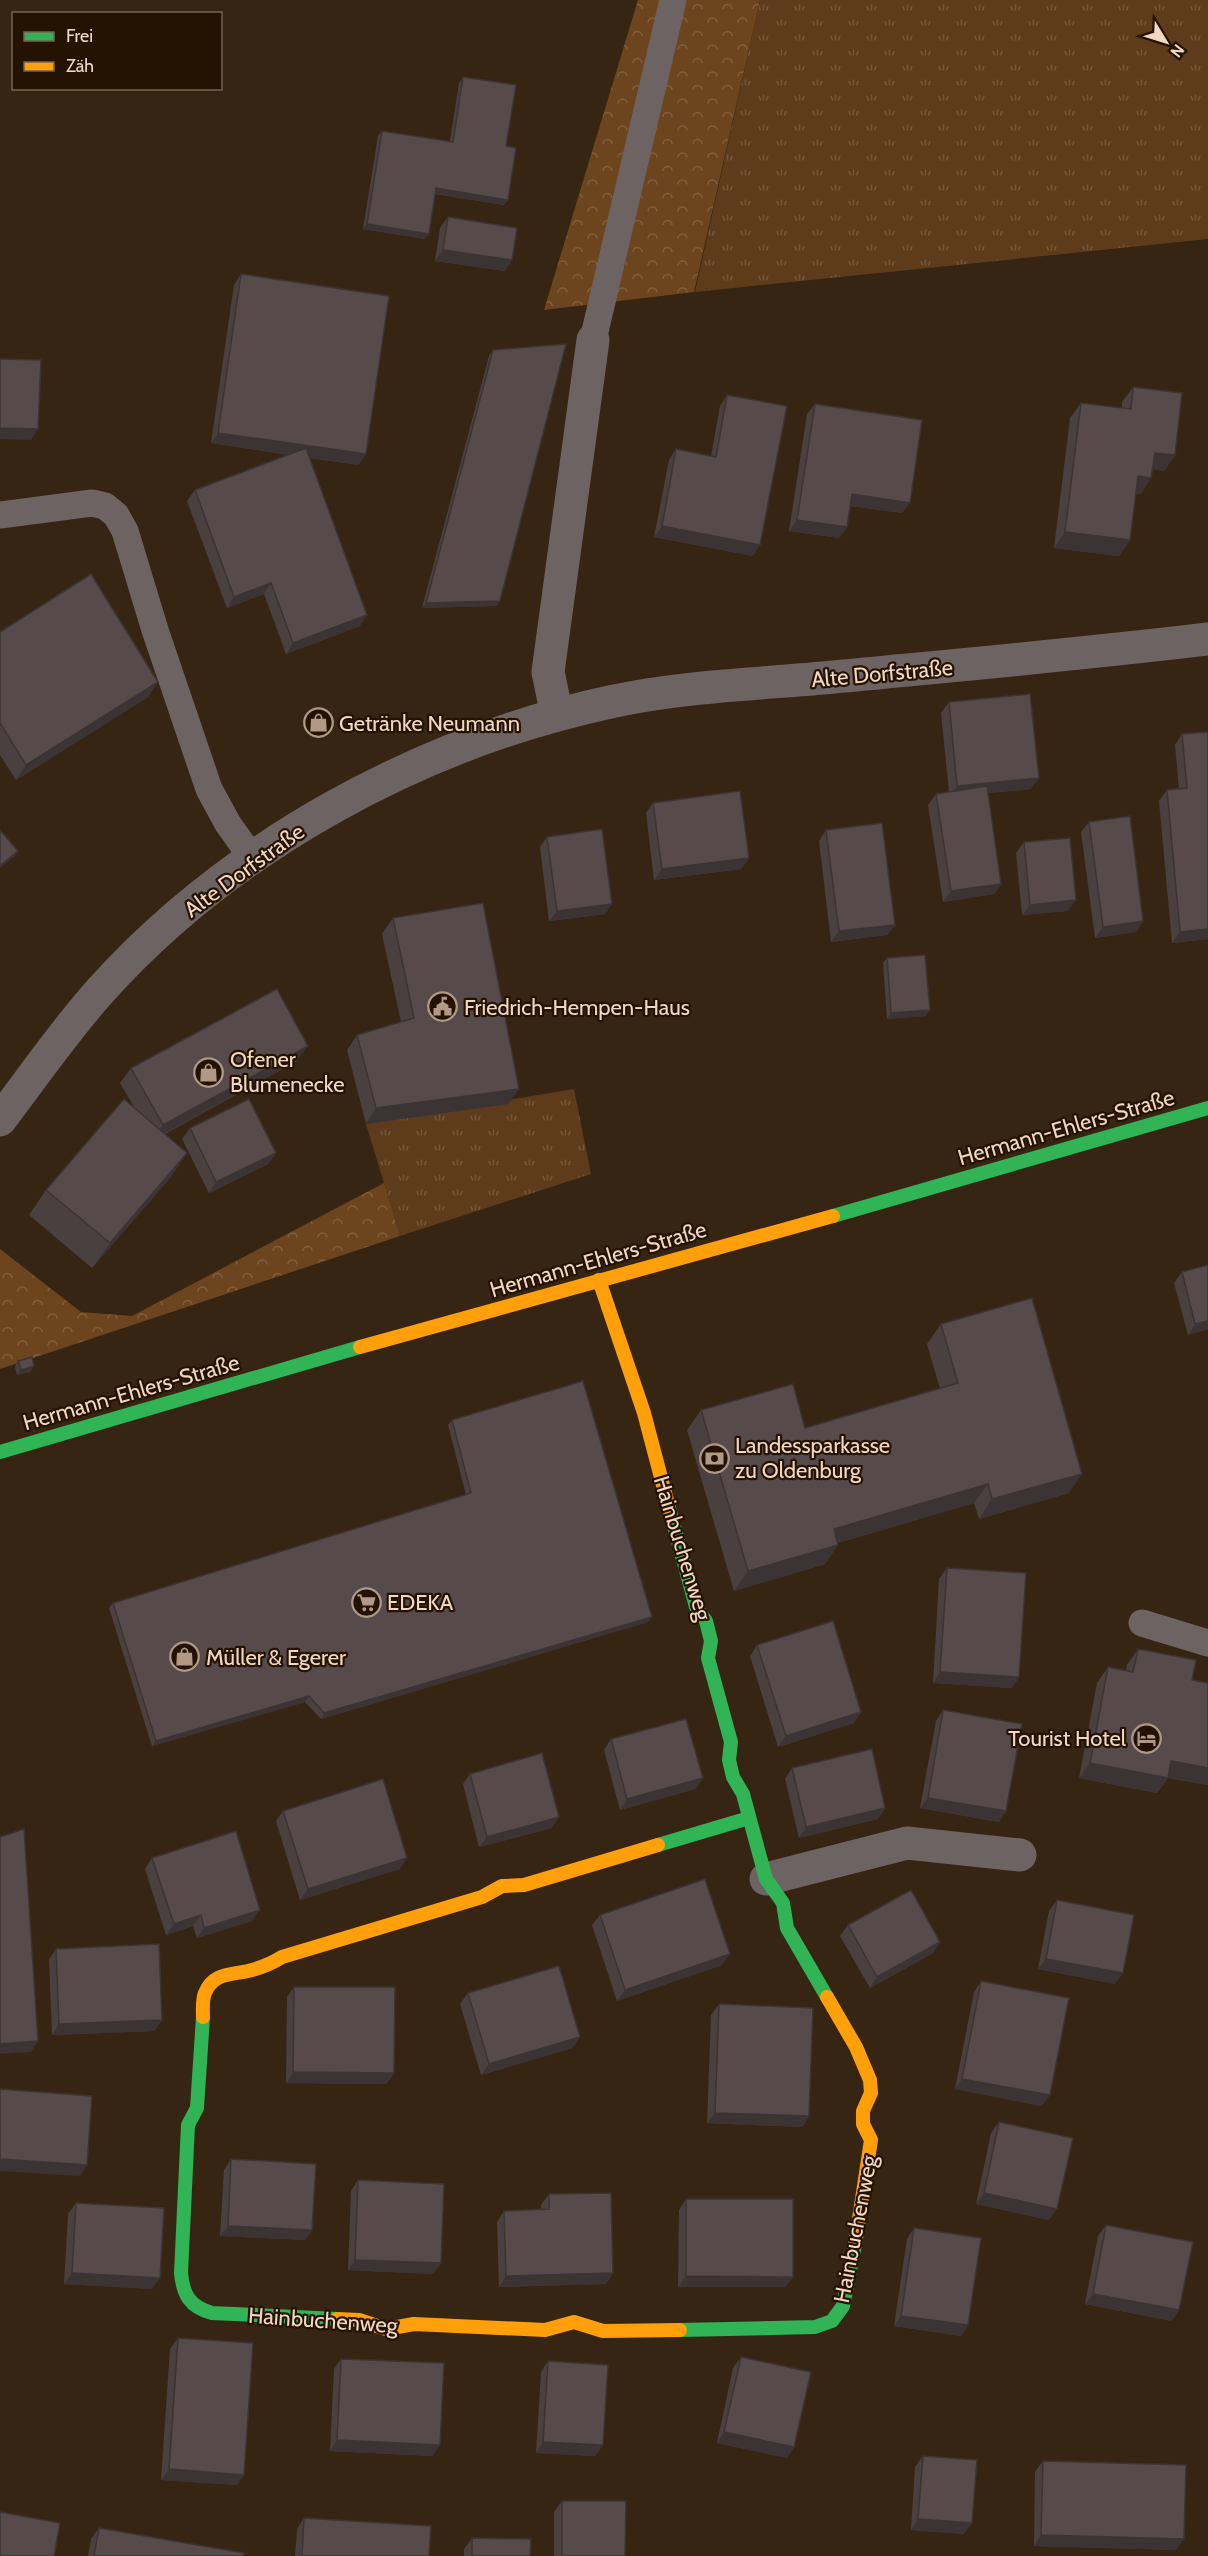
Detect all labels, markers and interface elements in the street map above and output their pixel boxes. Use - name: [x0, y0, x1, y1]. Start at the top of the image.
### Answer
- legend: [12, 12, 222, 90]
- north arrow: [1136, 12, 1196, 72]
- text: Frei: [66, 25, 93, 47]
- text: N: [1166, 41, 1188, 61]
- text: Zäh: [66, 55, 94, 77]
- street label: Alte Dorfstraße: [810, 654, 954, 693]
- shop icon: Getränke Neumann: [302, 707, 334, 739]
- place label: Getränke Neumann: [339, 710, 520, 737]
- street label: Alte Dorfstraße: [179, 818, 310, 923]
- public building icon: Friedrich-Hempen-Haus: [427, 991, 459, 1023]
- place label: Friedrich-Hempen-Haus: [464, 994, 690, 1021]
- place label: Ofener Blumenecke: [230, 1046, 344, 1098]
- shop icon: Ofener Blumenecke: [193, 1056, 225, 1088]
- street label: Hermann-Ehlers-Straße: [955, 1084, 1177, 1171]
- street label: Hermann-Ehlers-Straße: [487, 1216, 709, 1303]
- street label: Hermann-Ehlers-Straße: [20, 1349, 242, 1436]
- place label: Landessparkasse zu Oldenburg: [735, 1432, 890, 1484]
- bank icon: Landessparkasse zu Oldenburg: [698, 1442, 730, 1474]
- street label: Hainbuchenweg: [648, 1473, 718, 1625]
- supermarket icon: EDEKA: [350, 1586, 382, 1618]
- place label: EDEKA: [387, 1589, 454, 1616]
- shop icon: Müller & Egerer: [169, 1641, 201, 1673]
- place label: Müller & Egerer: [206, 1644, 346, 1671]
- hotel icon: Tourist Hotel: [1131, 1722, 1163, 1754]
- place label: Tourist Hotel: [1008, 1725, 1127, 1752]
- street label: Hainbuchenweg: [828, 2152, 883, 2305]
- street label: Hainbuchenweg: [247, 2302, 400, 2339]

